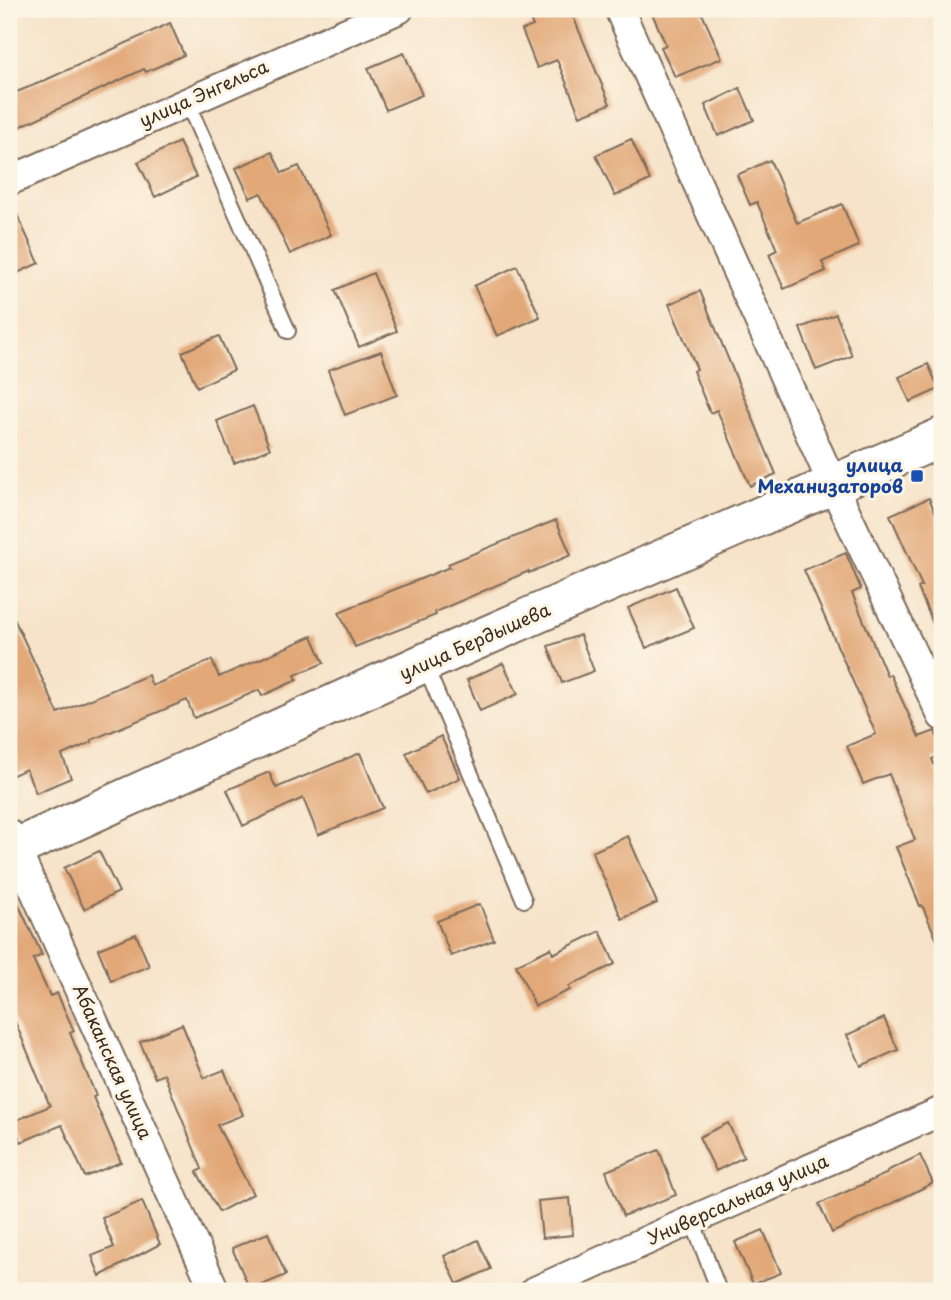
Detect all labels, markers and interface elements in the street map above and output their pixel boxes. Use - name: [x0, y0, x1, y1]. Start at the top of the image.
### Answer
- street label: улица Энгельса: [135, 52, 273, 133]
- place label: улица Механизаторов: [757, 451, 903, 499]
- marker: улица Механизаторов: [909, 468, 925, 484]
- street label: улица Бердышева: [395, 595, 555, 686]
- street label: Абаканская улица: [67, 979, 160, 1144]
- street label: Универсальная улица: [643, 1146, 833, 1251]

